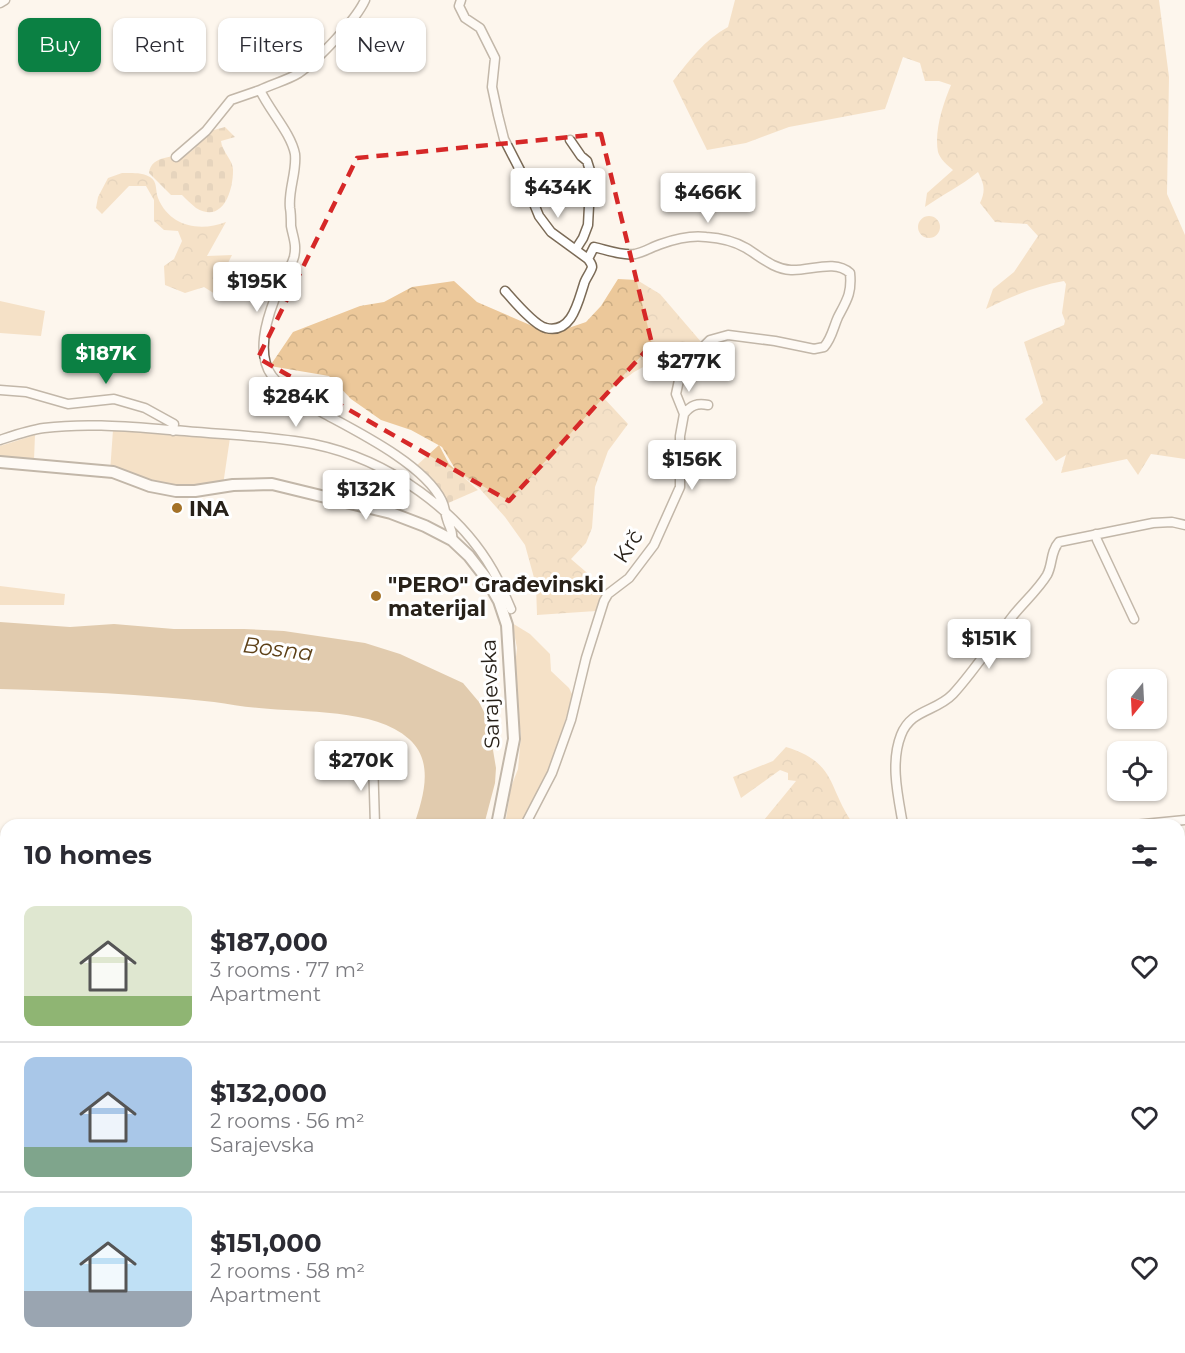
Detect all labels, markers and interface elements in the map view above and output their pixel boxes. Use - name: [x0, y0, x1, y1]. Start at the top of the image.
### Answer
- chip: Buy: [18, 18, 101, 72]
- chip: Rent: [113, 18, 206, 72]
- chip: Filters: [218, 18, 324, 72]
- chip: New: [336, 18, 426, 72]
- pin: $434K: [516, 168, 600, 219]
- pin: $466K: [666, 173, 750, 224]
- text: $434K: [524, 175, 592, 199]
- text: $466K: [674, 180, 742, 204]
- pin: $195K: [215, 262, 299, 313]
- text: $195K: [227, 269, 287, 293]
- pin: $187K: [64, 334, 148, 385]
- text: $187K: [76, 341, 136, 365]
- pin: $277K: [647, 342, 731, 393]
- text: $277K: [657, 349, 721, 373]
- pin: $284K: [254, 377, 338, 428]
- text: $284K: [263, 384, 329, 408]
- pin: $156K: [650, 440, 734, 491]
- text: $156K: [662, 447, 722, 471]
- pin: $132K: [324, 470, 408, 521]
- text: $132K: [337, 477, 395, 501]
- place label: INA: [189, 496, 230, 521]
- marker: INA: [170, 501, 184, 515]
- street label: Krč: [608, 525, 648, 567]
- place label: "PERO" Građevinski materijal: [388, 572, 604, 621]
- marker: "PERO" Građevinski materijal: [369, 589, 383, 603]
- pin: $151K: [947, 619, 1031, 670]
- text: $151K: [962, 626, 1016, 650]
- water label: Bosna: [241, 631, 315, 667]
- street label: Sarajevska: [476, 639, 504, 749]
- north arrow: [1107, 669, 1167, 729]
- map controls: [1107, 669, 1167, 801]
- pin: $270K: [319, 741, 403, 792]
- button: locate: [1107, 741, 1167, 801]
- text: $270K: [329, 748, 393, 772]
- text: 10 homes: [24, 839, 152, 871]
- icon: filters: [1128, 839, 1161, 872]
- text: $187,000: [210, 926, 328, 958]
- icon: home: [72, 930, 144, 1002]
- icon: heart: [1128, 950, 1161, 983]
- text: 3 rooms · 77 m²: [210, 958, 365, 982]
- text: Apartment: [210, 982, 321, 1006]
- text: $132,000: [210, 1077, 327, 1109]
- icon: home: [72, 1081, 144, 1153]
- icon: heart: [1128, 1101, 1161, 1134]
- text: 2 rooms · 56 m²: [210, 1109, 365, 1133]
- text: Sarajevska: [210, 1133, 315, 1157]
- text: $151,000: [210, 1227, 322, 1259]
- icon: home: [72, 1231, 144, 1303]
- icon: heart: [1128, 1251, 1161, 1284]
- text: 2 rooms · 58 m²: [210, 1259, 365, 1283]
- text: Apartment: [210, 1283, 321, 1307]

